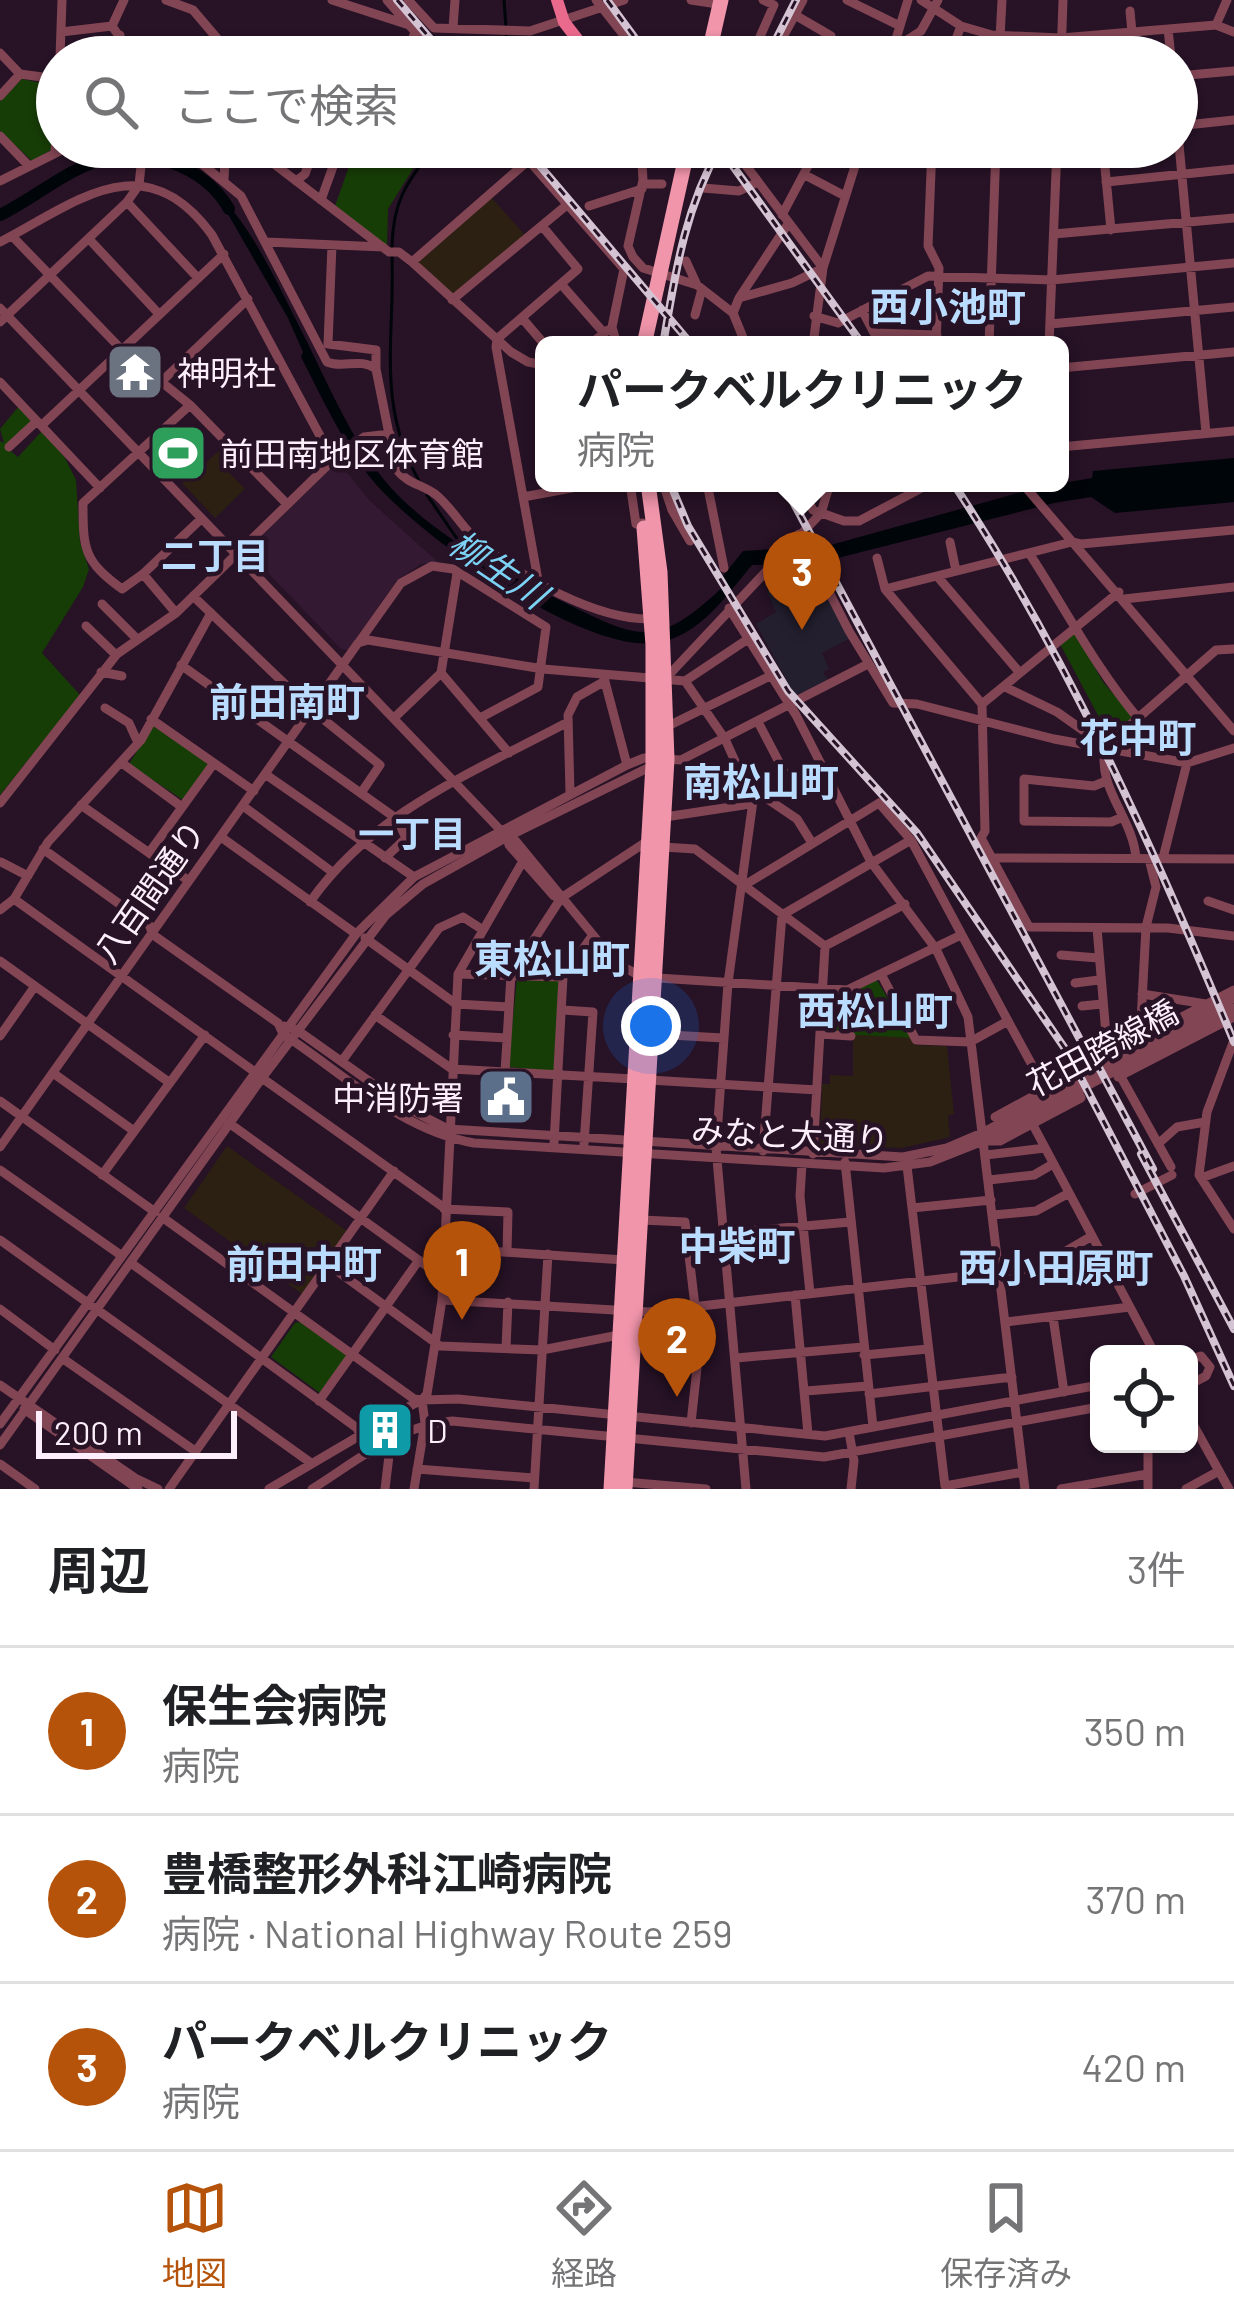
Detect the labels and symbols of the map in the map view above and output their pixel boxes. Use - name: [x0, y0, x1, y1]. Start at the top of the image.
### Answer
- district label: 西小池町: [870, 282, 1026, 329]
- temple icon: 神明社: [104, 341, 166, 403]
- place label: 神明社: [177, 352, 276, 392]
- sports icon: 前田南地区体育館: [147, 422, 209, 484]
- place label: 前田南地区体育館: [220, 433, 484, 473]
- water label: 柳生川: [442, 520, 559, 618]
- pin: 3: [763, 531, 841, 630]
- district label: 二丁目: [161, 533, 269, 576]
- district label: 前田南町: [209, 677, 365, 724]
- district label: 花中町: [1079, 713, 1197, 760]
- district label: 南松山町: [683, 757, 839, 804]
- district label: 一丁目: [358, 811, 466, 854]
- street label: 八百間通り: [85, 812, 213, 970]
- district label: 東松山町: [474, 934, 630, 981]
- district label: 西松山町: [797, 986, 953, 1033]
- street label: 花田跨線橋: [1020, 991, 1184, 1103]
- your location: [621, 996, 681, 1056]
- public building icon: 中消防署: [475, 1066, 537, 1128]
- place label: 中消防署: [332, 1077, 464, 1117]
- street label: みなと大通り: [690, 1109, 890, 1159]
- pin: 1: [423, 1221, 501, 1320]
- district label: 中柴町: [678, 1221, 796, 1268]
- district label: 前田中町: [226, 1239, 382, 1286]
- district label: 西小田原町: [958, 1243, 1154, 1290]
- pin: 2: [638, 1298, 716, 1397]
- building icon: D: [354, 1399, 416, 1461]
- scale bar: [36, 1405, 237, 1458]
- place label: D: [427, 1410, 447, 1450]

